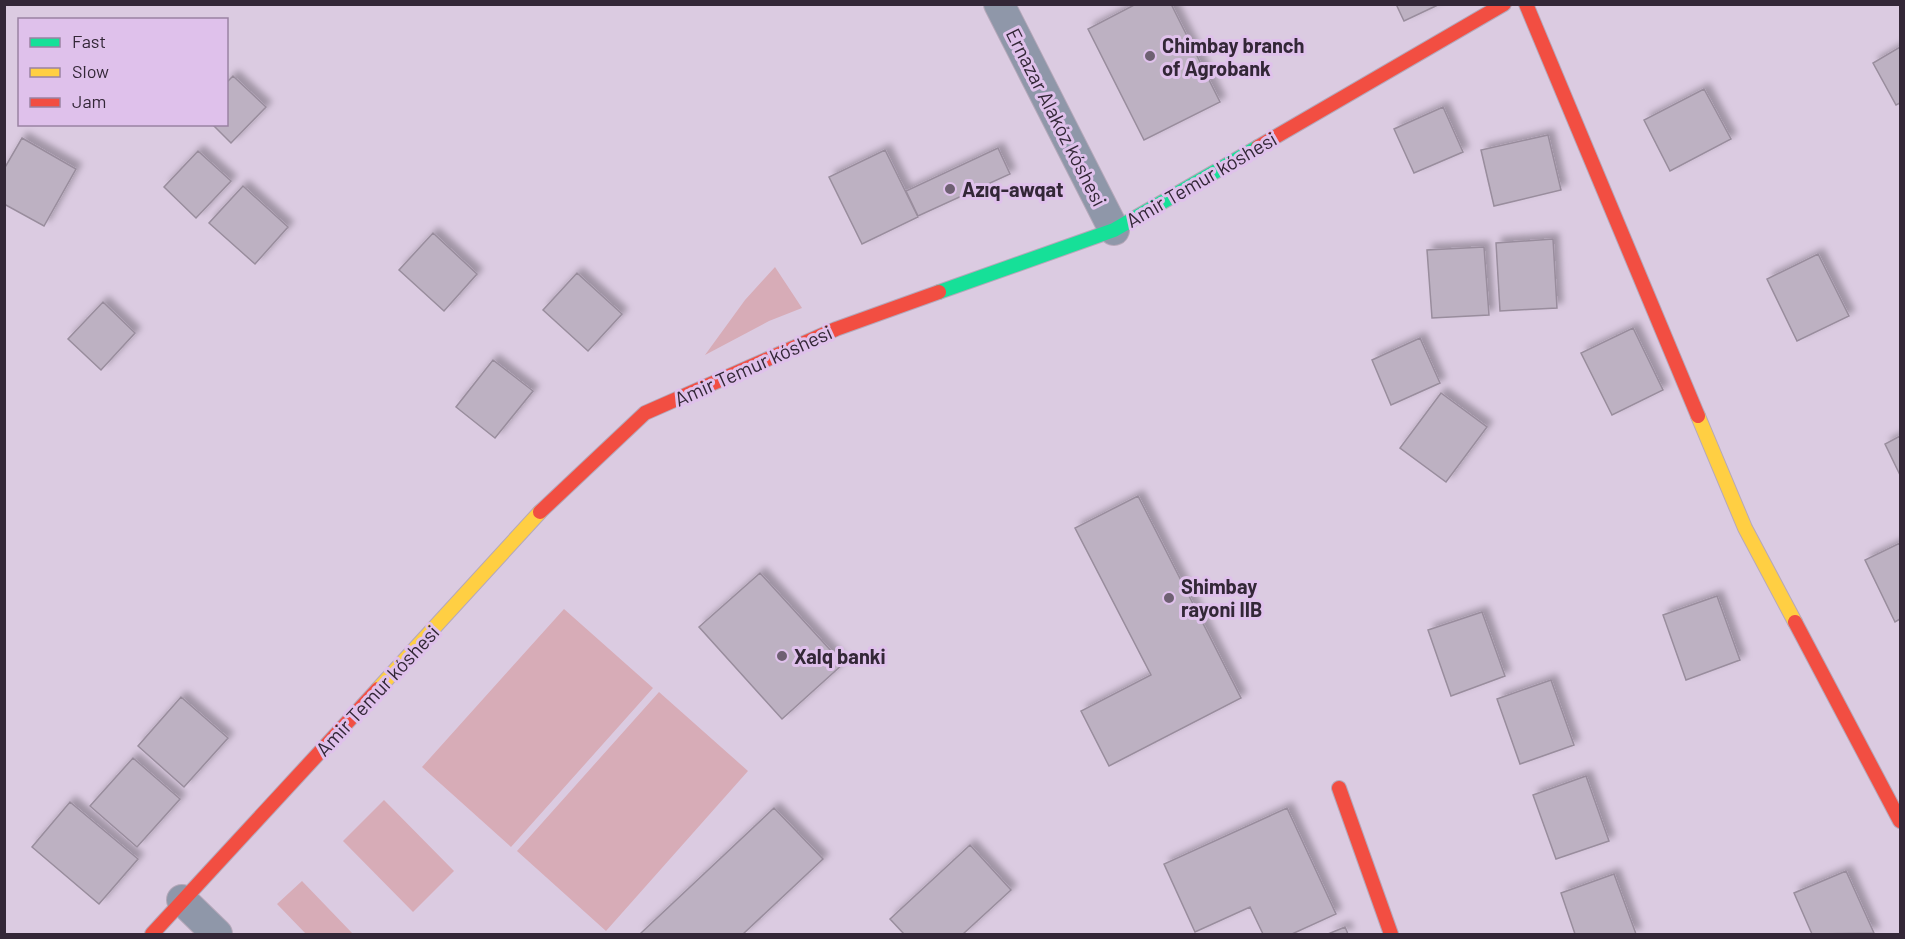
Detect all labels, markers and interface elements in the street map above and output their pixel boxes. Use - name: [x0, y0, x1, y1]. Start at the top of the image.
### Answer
- legend: [18, 18, 228, 126]
- street label: Ernazar Alakóz kóshesi: [1002, 24, 1112, 210]
- text: Fast: [72, 30, 106, 52]
- place label: Chimbay branch of Agrobank: [1162, 33, 1305, 80]
- marker: Chimbay branch of Agrobank: [1143, 49, 1157, 63]
- text: Slow: [72, 60, 109, 82]
- text: Jam: [72, 90, 106, 112]
- street label: Amir Temur kóshesi: [1121, 126, 1281, 232]
- place label: Azıq-awqat: [962, 177, 1063, 201]
- marker: Azıq-awqat: [943, 182, 957, 196]
- street label: Amir Temur kóshesi: [670, 319, 836, 411]
- place label: Shimbay rayoni IIB: [1181, 574, 1262, 621]
- marker: Shimbay rayoni IIB: [1162, 591, 1176, 605]
- street label: Amir Temur kóshesi: [310, 620, 444, 760]
- place label: Xalq banki: [794, 644, 886, 668]
- marker: Xalq banki: [775, 649, 789, 663]

